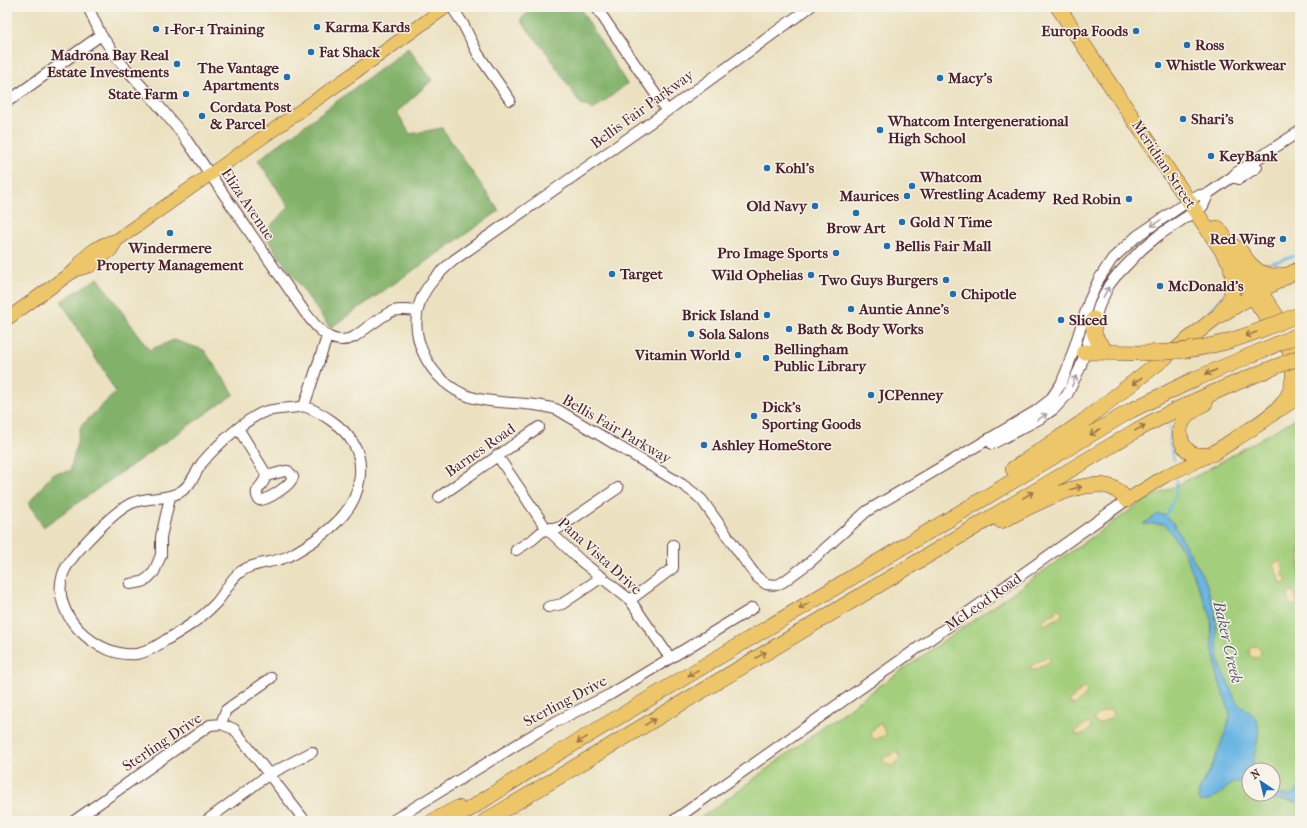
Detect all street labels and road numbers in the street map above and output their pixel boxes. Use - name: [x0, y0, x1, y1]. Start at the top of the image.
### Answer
- street label: Bellis Fair Parkway: [587, 65, 698, 152]
- street label: Meridian Street: [1128, 116, 1201, 212]
- street label: Eliza Avenue: [217, 165, 279, 244]
- street label: Bellis Fair Parkway: [559, 390, 676, 468]
- street label: Barnes Road: [442, 419, 519, 481]
- street label: Pana Vista Drive: [554, 514, 646, 599]
- street label: McLeod Road: [941, 569, 1025, 635]
- street label: Sterling Drive: [520, 671, 610, 731]
- street label: Sterling Drive: [119, 709, 206, 775]

